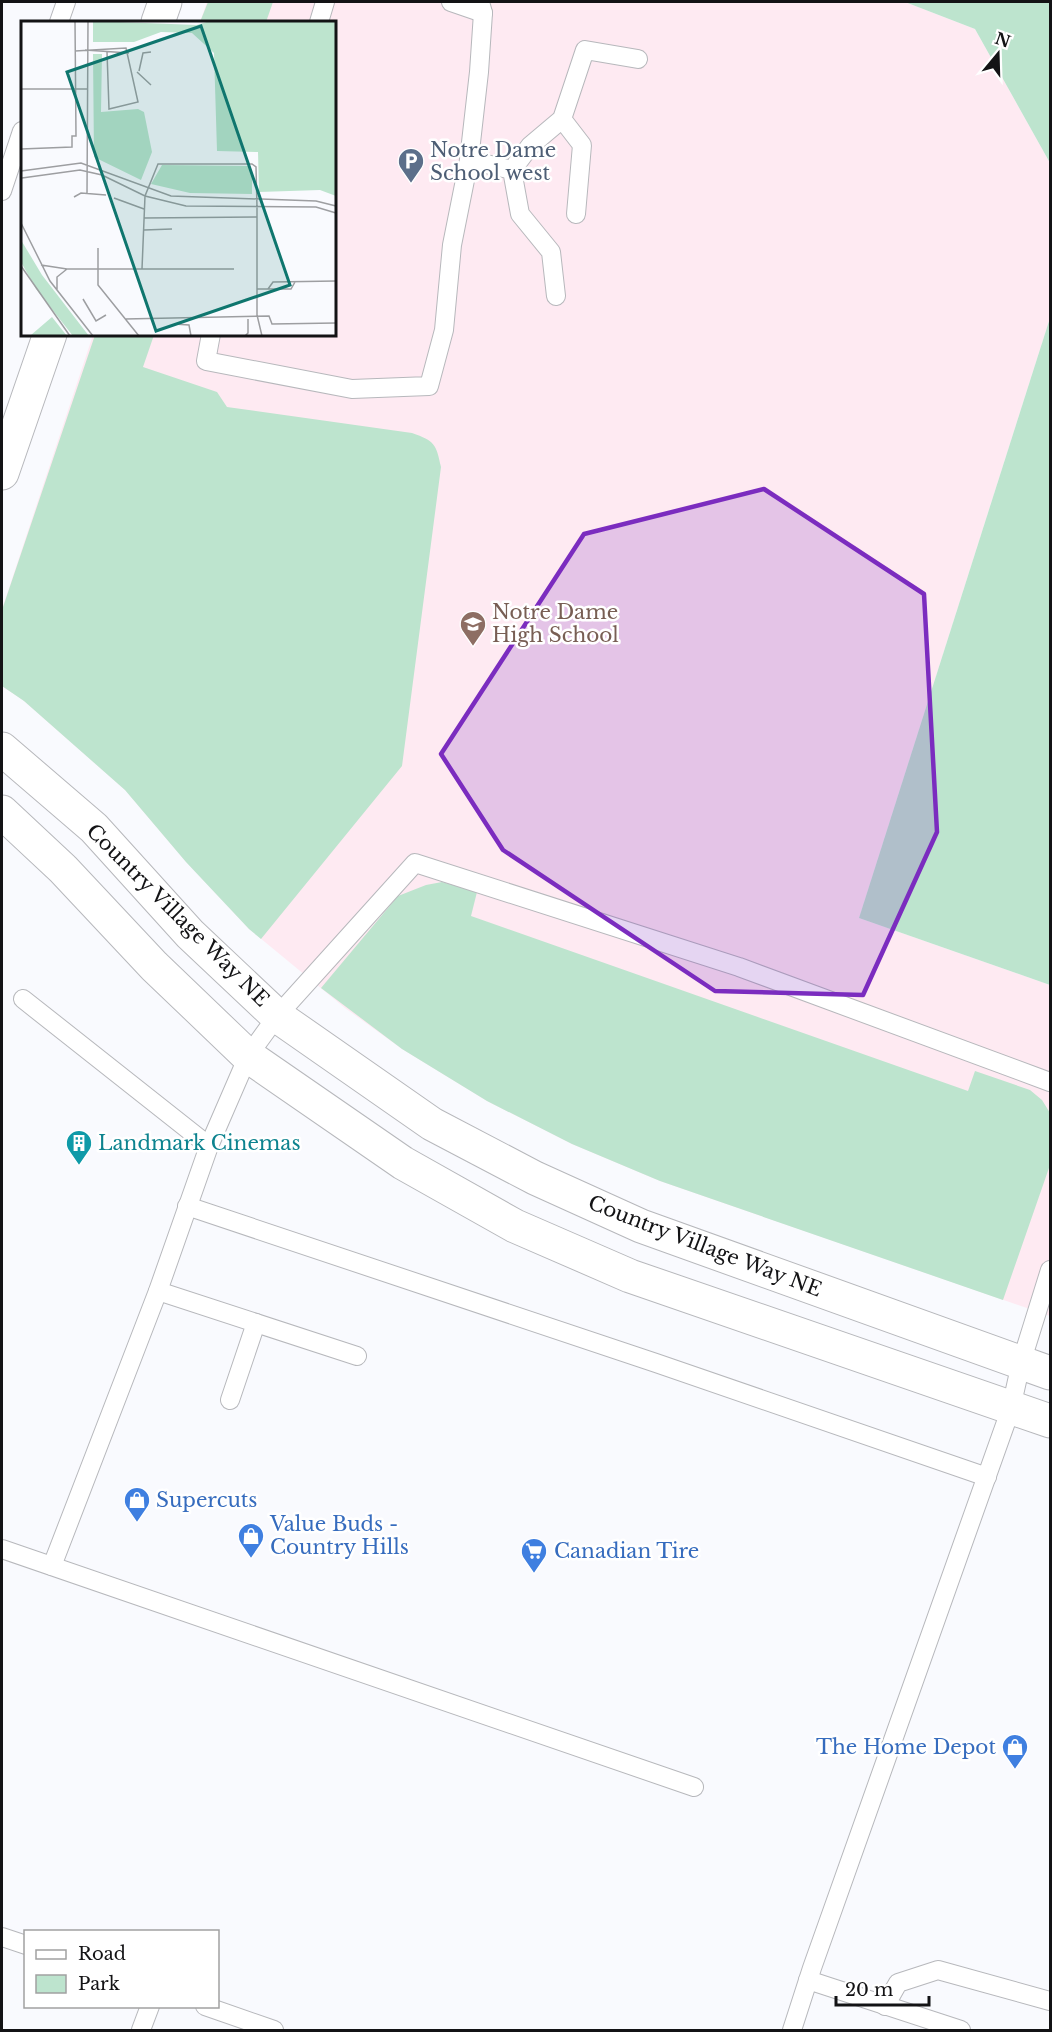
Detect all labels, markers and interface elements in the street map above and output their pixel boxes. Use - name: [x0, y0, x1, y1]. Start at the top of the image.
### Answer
- inset map: [21, 21, 336, 336]
- north arrow: [968, 24, 1028, 84]
- text: N: [993, 28, 1013, 52]
- place label: Notre Dame School west: [430, 138, 556, 185]
- parking icon: Notre Dame School west: [396, 146, 426, 184]
- place label: Notre Dame High School: [492, 600, 619, 647]
- school or university icon: Notre Dame High School: [458, 609, 488, 647]
- street label: Country Village Way NE: [82, 819, 274, 1011]
- building icon: Landmark Cinemas: [64, 1128, 94, 1166]
- place label: Landmark Cinemas: [98, 1131, 300, 1155]
- street label: Country Village Way NE: [585, 1190, 825, 1302]
- shop icon: Supercuts: [122, 1485, 152, 1523]
- place label: Supercuts: [156, 1488, 257, 1512]
- place label: Value Buds - Country Hills: [269, 1512, 409, 1559]
- shop icon: Value Buds - Country Hills: [236, 1521, 266, 1559]
- supermarket icon: Canadian Tire: [519, 1536, 549, 1574]
- place label: Canadian Tire: [554, 1539, 699, 1563]
- shop icon: The Home Depot: [1000, 1732, 1030, 1770]
- place label: The Home Depot: [816, 1735, 996, 1759]
- legend: [24, 1930, 219, 2008]
- text: Road: [78, 1943, 126, 1965]
- scale bar: [836, 1969, 929, 2007]
- text: Park: [78, 1973, 120, 1995]
- text: 20 m: [845, 1979, 893, 2001]

